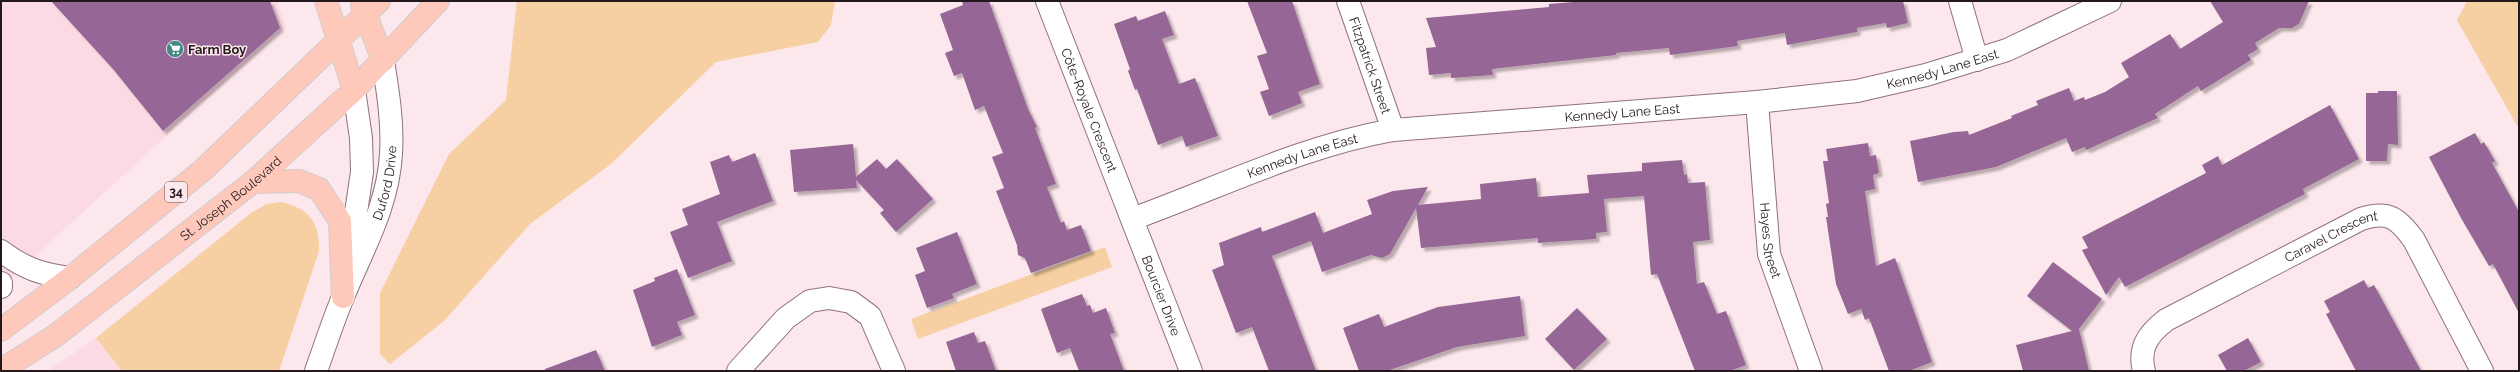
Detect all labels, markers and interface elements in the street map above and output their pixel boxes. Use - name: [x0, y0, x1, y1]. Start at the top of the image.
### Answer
- street label: Fitzpatrick Street: [1346, 15, 1394, 116]
- supermarket icon: Farm Boy: [165, 39, 185, 59]
- place label: Farm Boy: [188, 42, 246, 57]
- street label: Côte-Royale Crescent: [1058, 46, 1120, 175]
- street label: Kennedy Lane East: [1885, 46, 2001, 92]
- street label: Kennedy Lane East: [1564, 101, 1681, 125]
- street label: Kennedy Lane East: [1245, 131, 1360, 181]
- street label: Duford Drive: [370, 145, 399, 222]
- street label: St. Joseph Boulevard: [177, 153, 284, 244]
- road number: 34: [165, 182, 187, 202]
- street label: Hayes Street: [1757, 202, 1784, 281]
- street label: Caravel Crescent: [2282, 208, 2379, 265]
- street label: Bourcier Drive: [1139, 253, 1184, 338]

